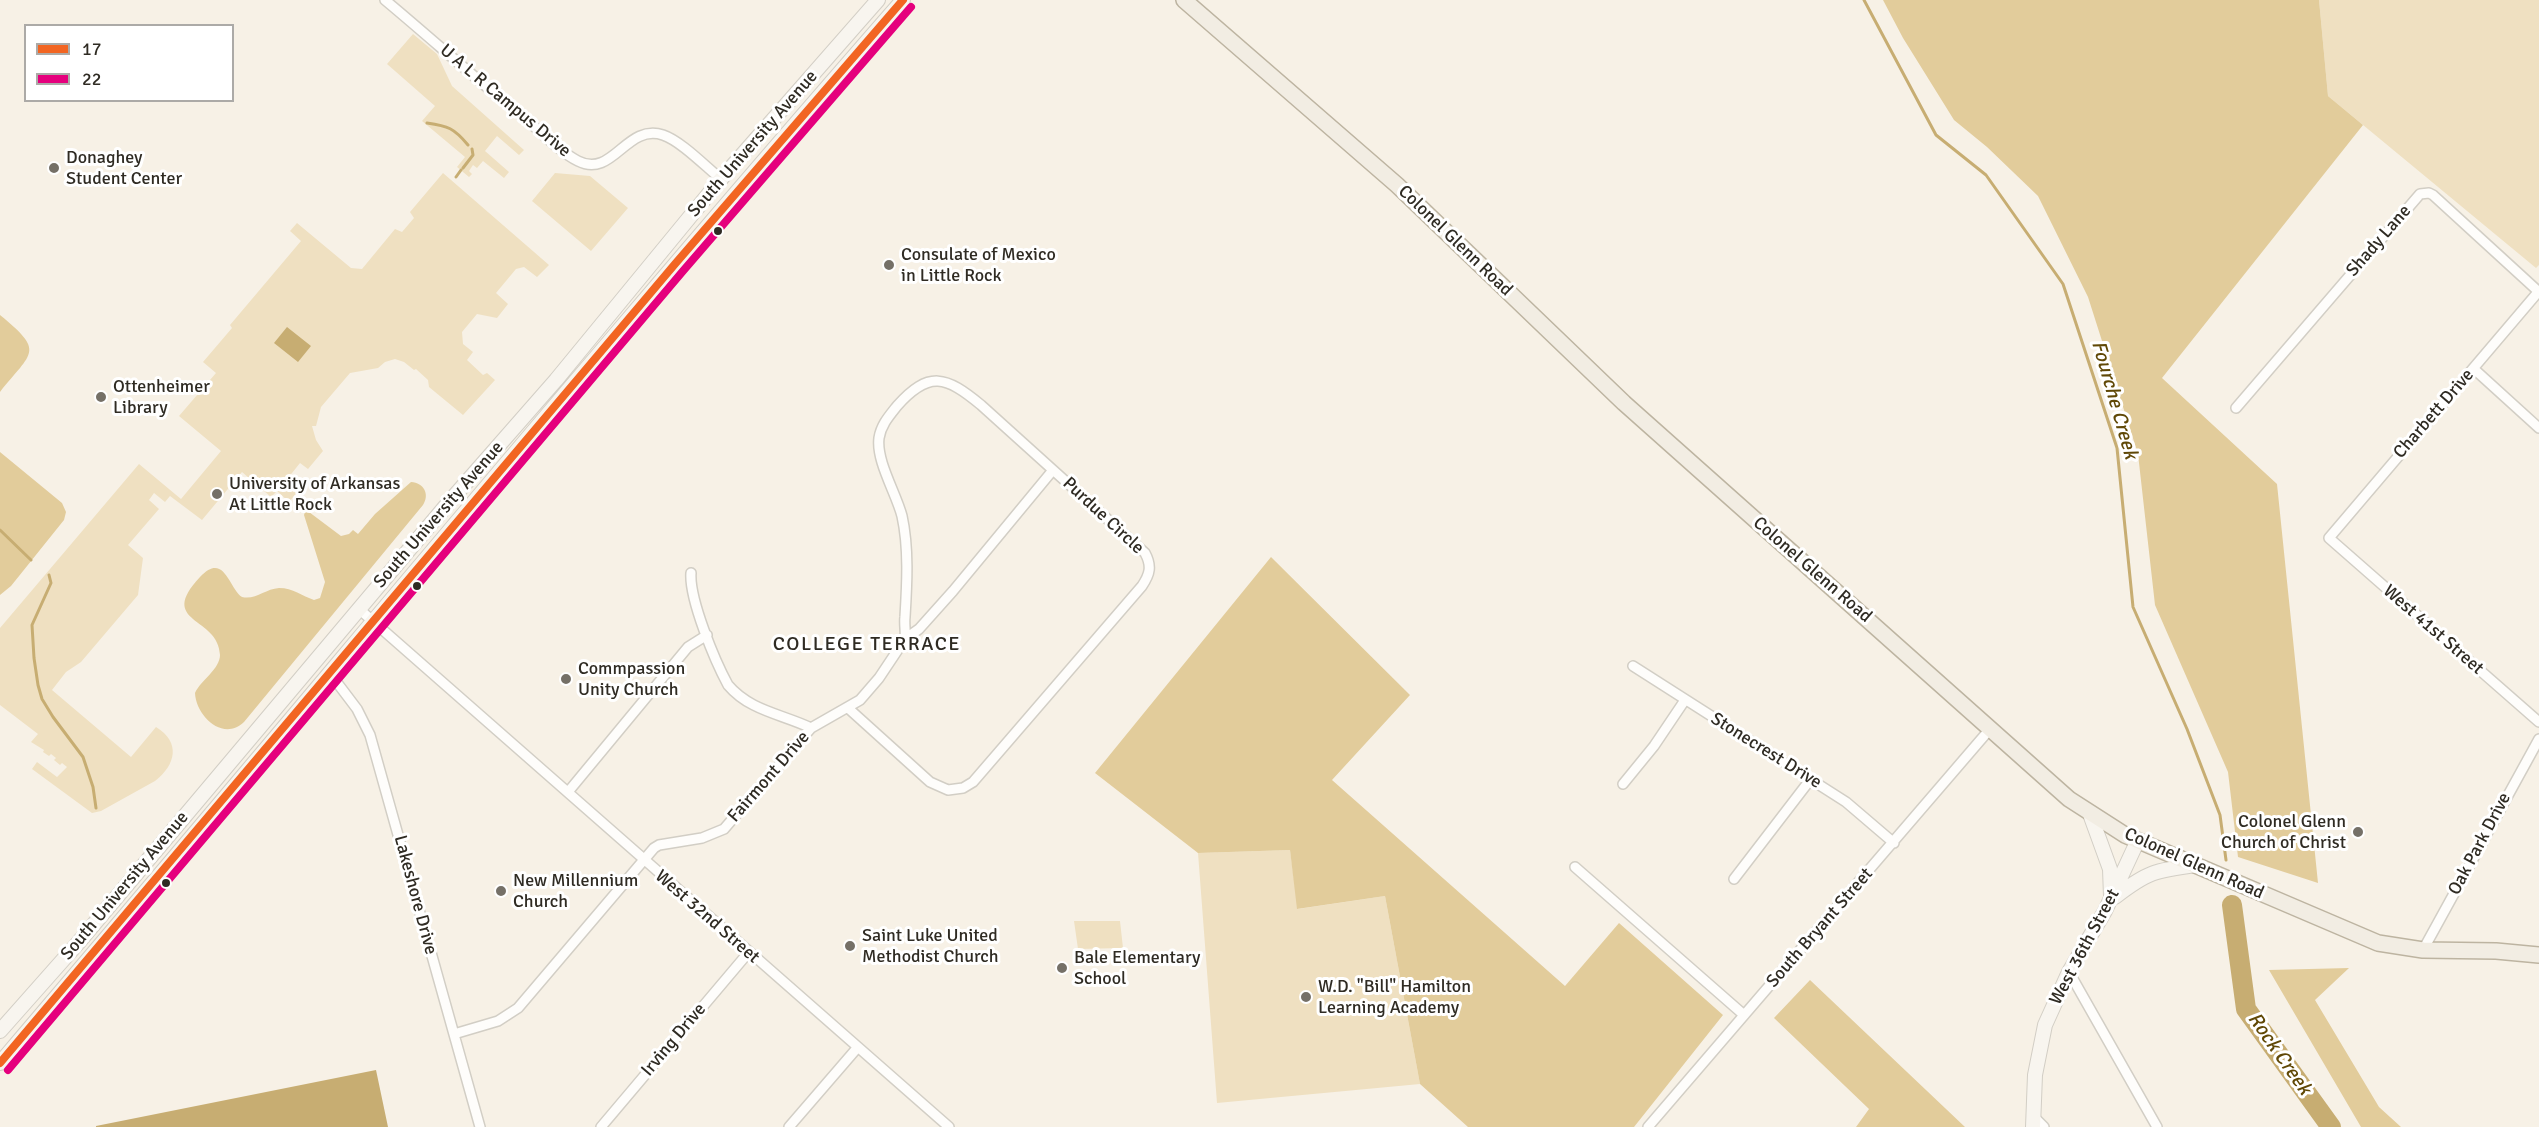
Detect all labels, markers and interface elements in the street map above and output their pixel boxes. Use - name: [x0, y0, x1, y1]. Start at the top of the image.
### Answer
- legend: [24, 24, 234, 102]
- text: 17: [82, 38, 101, 60]
- street label: U A L R Campus Drive: [435, 40, 575, 162]
- street label: South University Avenue: [683, 66, 823, 222]
- text: 22: [82, 68, 101, 90]
- place label: Donaghey Student Center: [66, 147, 182, 190]
- marker: Donaghey Student Center: [47, 161, 61, 175]
- street label: Colonel Glenn Road: [1393, 181, 1517, 301]
- street label: Shady Lane: [2342, 201, 2416, 281]
- unlabelled marker: [712, 225, 724, 237]
- place label: Consulate of Mexico in Little Rock: [901, 244, 1056, 286]
- marker: Consulate of Mexico in Little Rock: [882, 258, 896, 272]
- water label: Fourche Creek: [2086, 338, 2142, 462]
- street label: Charbett Drive: [2389, 365, 2479, 463]
- place label: Ottenheimer Library: [113, 376, 210, 418]
- marker: Ottenheimer Library: [94, 390, 108, 404]
- street label: South University Avenue: [369, 437, 509, 593]
- place label: University of Arkansas At Little Rock: [229, 473, 400, 516]
- street label: Purdue Circle: [1058, 473, 1148, 559]
- marker: University of Arkansas At Little Rock: [210, 487, 224, 501]
- street label: Colonel Glenn Road: [1748, 513, 1876, 627]
- unlabelled marker: [411, 580, 423, 592]
- street label: West 41st Street: [2378, 580, 2488, 680]
- district label: COLLEGE TERRACE: [773, 633, 961, 657]
- place label: Commpassion Unity Church: [578, 658, 685, 700]
- marker: Commpassion Unity Church: [559, 672, 573, 686]
- street label: Stonecrest Drive: [1707, 708, 1825, 794]
- street label: Fairmont Drive: [724, 727, 814, 827]
- street label: Oak Park Drive: [2444, 789, 2516, 899]
- street label: South University Avenue: [57, 807, 193, 965]
- place label: Colonel Glenn Church of Christ: [2221, 811, 2346, 854]
- street label: Colonel Glenn Road: [2121, 824, 2267, 904]
- marker: Colonel Glenn Church of Christ: [2351, 825, 2365, 839]
- street label: Lakeshore Drive: [389, 833, 441, 957]
- street label: South Bryant Street: [1762, 864, 1878, 992]
- street label: West 32nd Street: [650, 866, 764, 968]
- place label: New Millennium Church: [513, 870, 638, 912]
- unlabelled marker: [160, 877, 172, 889]
- marker: New Millennium Church: [494, 884, 508, 898]
- street label: West 36th Street: [2045, 885, 2125, 1009]
- place label: Saint Luke United Methodist Church: [862, 925, 999, 968]
- marker: Saint Luke United Methodist Church: [843, 939, 857, 953]
- place label: Bale Elementary School: [1074, 947, 1200, 990]
- marker: Bale Elementary School: [1055, 961, 1069, 975]
- place label: W.D. "Bill" Hamilton Learning Academy: [1318, 976, 1471, 1018]
- marker: W.D. "Bill" Hamilton Learning Academy: [1299, 990, 1313, 1004]
- street label: Irving Drive: [637, 999, 711, 1081]
- water label: Rock Creek: [2242, 1008, 2316, 1100]

